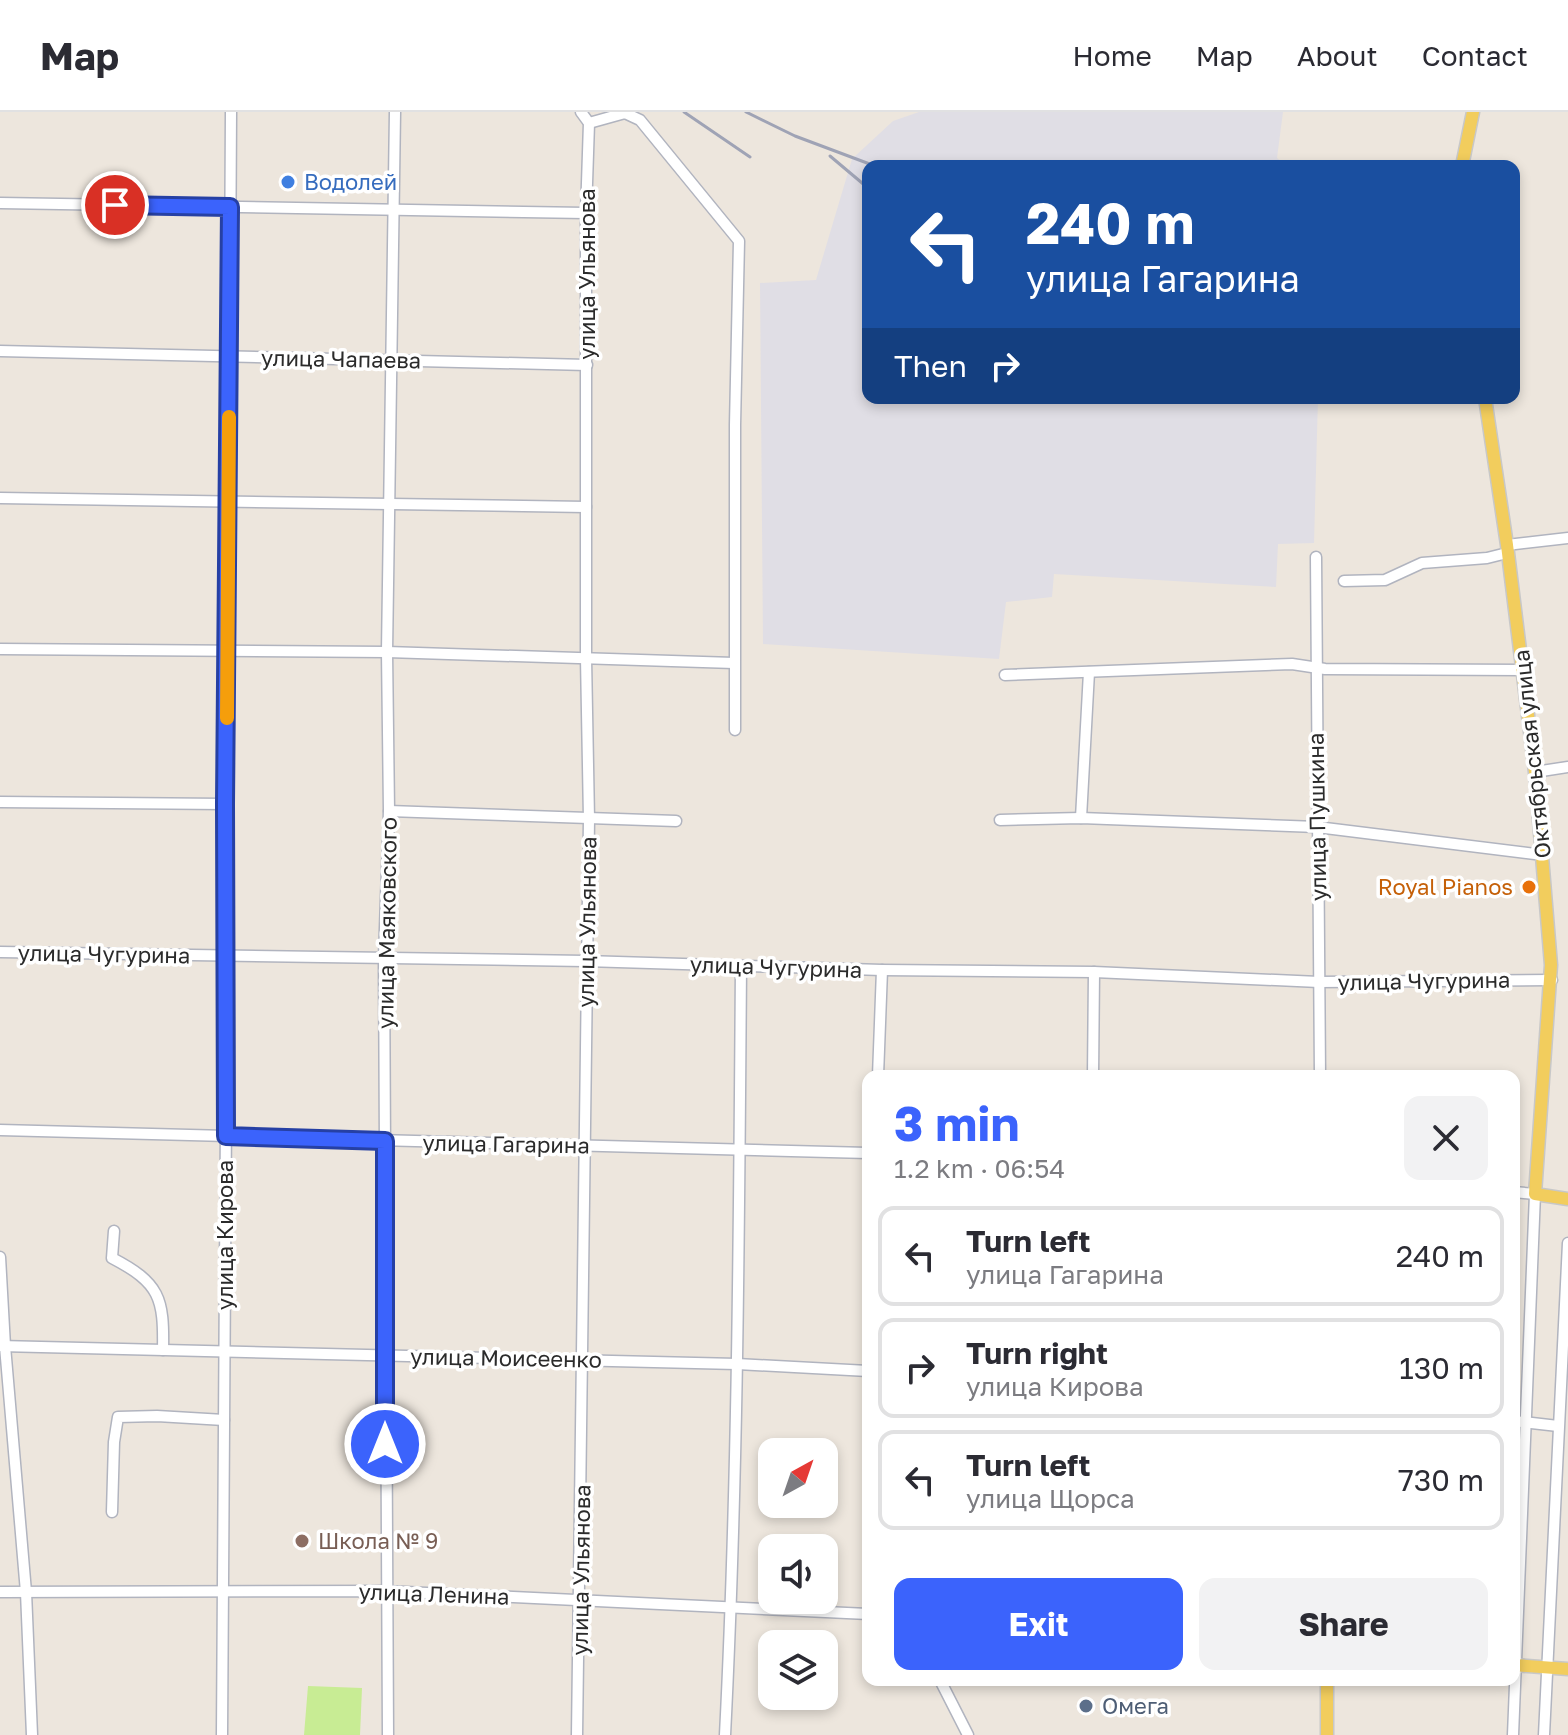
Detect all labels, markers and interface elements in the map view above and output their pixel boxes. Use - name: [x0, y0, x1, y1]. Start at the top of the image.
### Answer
- text: Map: [40, 33, 119, 78]
- text: Home: [1073, 39, 1152, 72]
- text: Map: [1196, 39, 1253, 72]
- text: About: [1297, 39, 1378, 72]
- text: Contact: [1422, 39, 1528, 72]
- place label: Водолей: [304, 168, 397, 195]
- pin: [81, 171, 149, 239]
- marker: Водолей: [279, 173, 297, 191]
- icon: arrive: [93, 183, 137, 227]
- street label: улица Ульянова: [573, 188, 600, 360]
- text: 240 m: [1026, 189, 1195, 256]
- icon: left: [894, 192, 998, 296]
- text: улица Гагарина: [1026, 257, 1300, 300]
- street label: улица Чапаева: [261, 344, 421, 373]
- icon: right: [983, 344, 1027, 388]
- text: Then: [894, 348, 967, 384]
- street label: Октябрьская улица: [1507, 648, 1556, 860]
- street label: улица Пушкина: [1302, 733, 1331, 901]
- street label: улица Маяковского: [371, 817, 402, 1029]
- street label: улица Ульянова: [572, 836, 601, 1008]
- place label: Royal Pianos: [1378, 873, 1513, 900]
- marker: Royal Pianos: [1520, 878, 1538, 896]
- street label: улица Чугурина: [17, 938, 191, 969]
- street label: улица Чугурина: [689, 950, 863, 983]
- street label: улица Чугурина: [1337, 965, 1511, 996]
- text: 3 min: [894, 1094, 1019, 1152]
- button: close: [1404, 1096, 1488, 1180]
- street label: улица Гагарина: [422, 1129, 590, 1158]
- text: 1.2 km · 06:54: [894, 1153, 1065, 1184]
- street label: улица Кирова: [211, 1160, 238, 1310]
- text: Turn left: [966, 1223, 1091, 1259]
- icon: left: [898, 1234, 942, 1278]
- text: 240 m: [1396, 1238, 1484, 1274]
- text: улица Гагарина: [966, 1259, 1164, 1290]
- text: Turn right: [966, 1335, 1108, 1371]
- street label: улица Моисеенко: [410, 1342, 602, 1373]
- icon: right: [898, 1346, 942, 1390]
- text: 130 m: [1399, 1350, 1484, 1386]
- text: улица Кирова: [966, 1371, 1144, 1402]
- position arrow: [343, 1402, 427, 1486]
- north arrow: [758, 1438, 838, 1518]
- map controls: [758, 1438, 838, 1710]
- text: Turn left: [966, 1447, 1091, 1483]
- icon: left: [898, 1458, 942, 1502]
- text: 730 m: [1398, 1462, 1484, 1498]
- text: улица Щорса: [966, 1483, 1135, 1514]
- street label: улица Ульянова: [566, 1484, 595, 1656]
- place label: Школа № 9: [318, 1527, 438, 1554]
- marker: Школа № 9: [293, 1532, 311, 1550]
- button: sound: [758, 1534, 838, 1614]
- street label: улица Ленина: [358, 1577, 510, 1610]
- button: Exit: [894, 1578, 1183, 1670]
- button: Share: [1199, 1578, 1488, 1670]
- button: layers: [758, 1630, 838, 1710]
- place label: Омега: [1102, 1692, 1169, 1719]
- marker: Омега: [1077, 1697, 1095, 1715]

